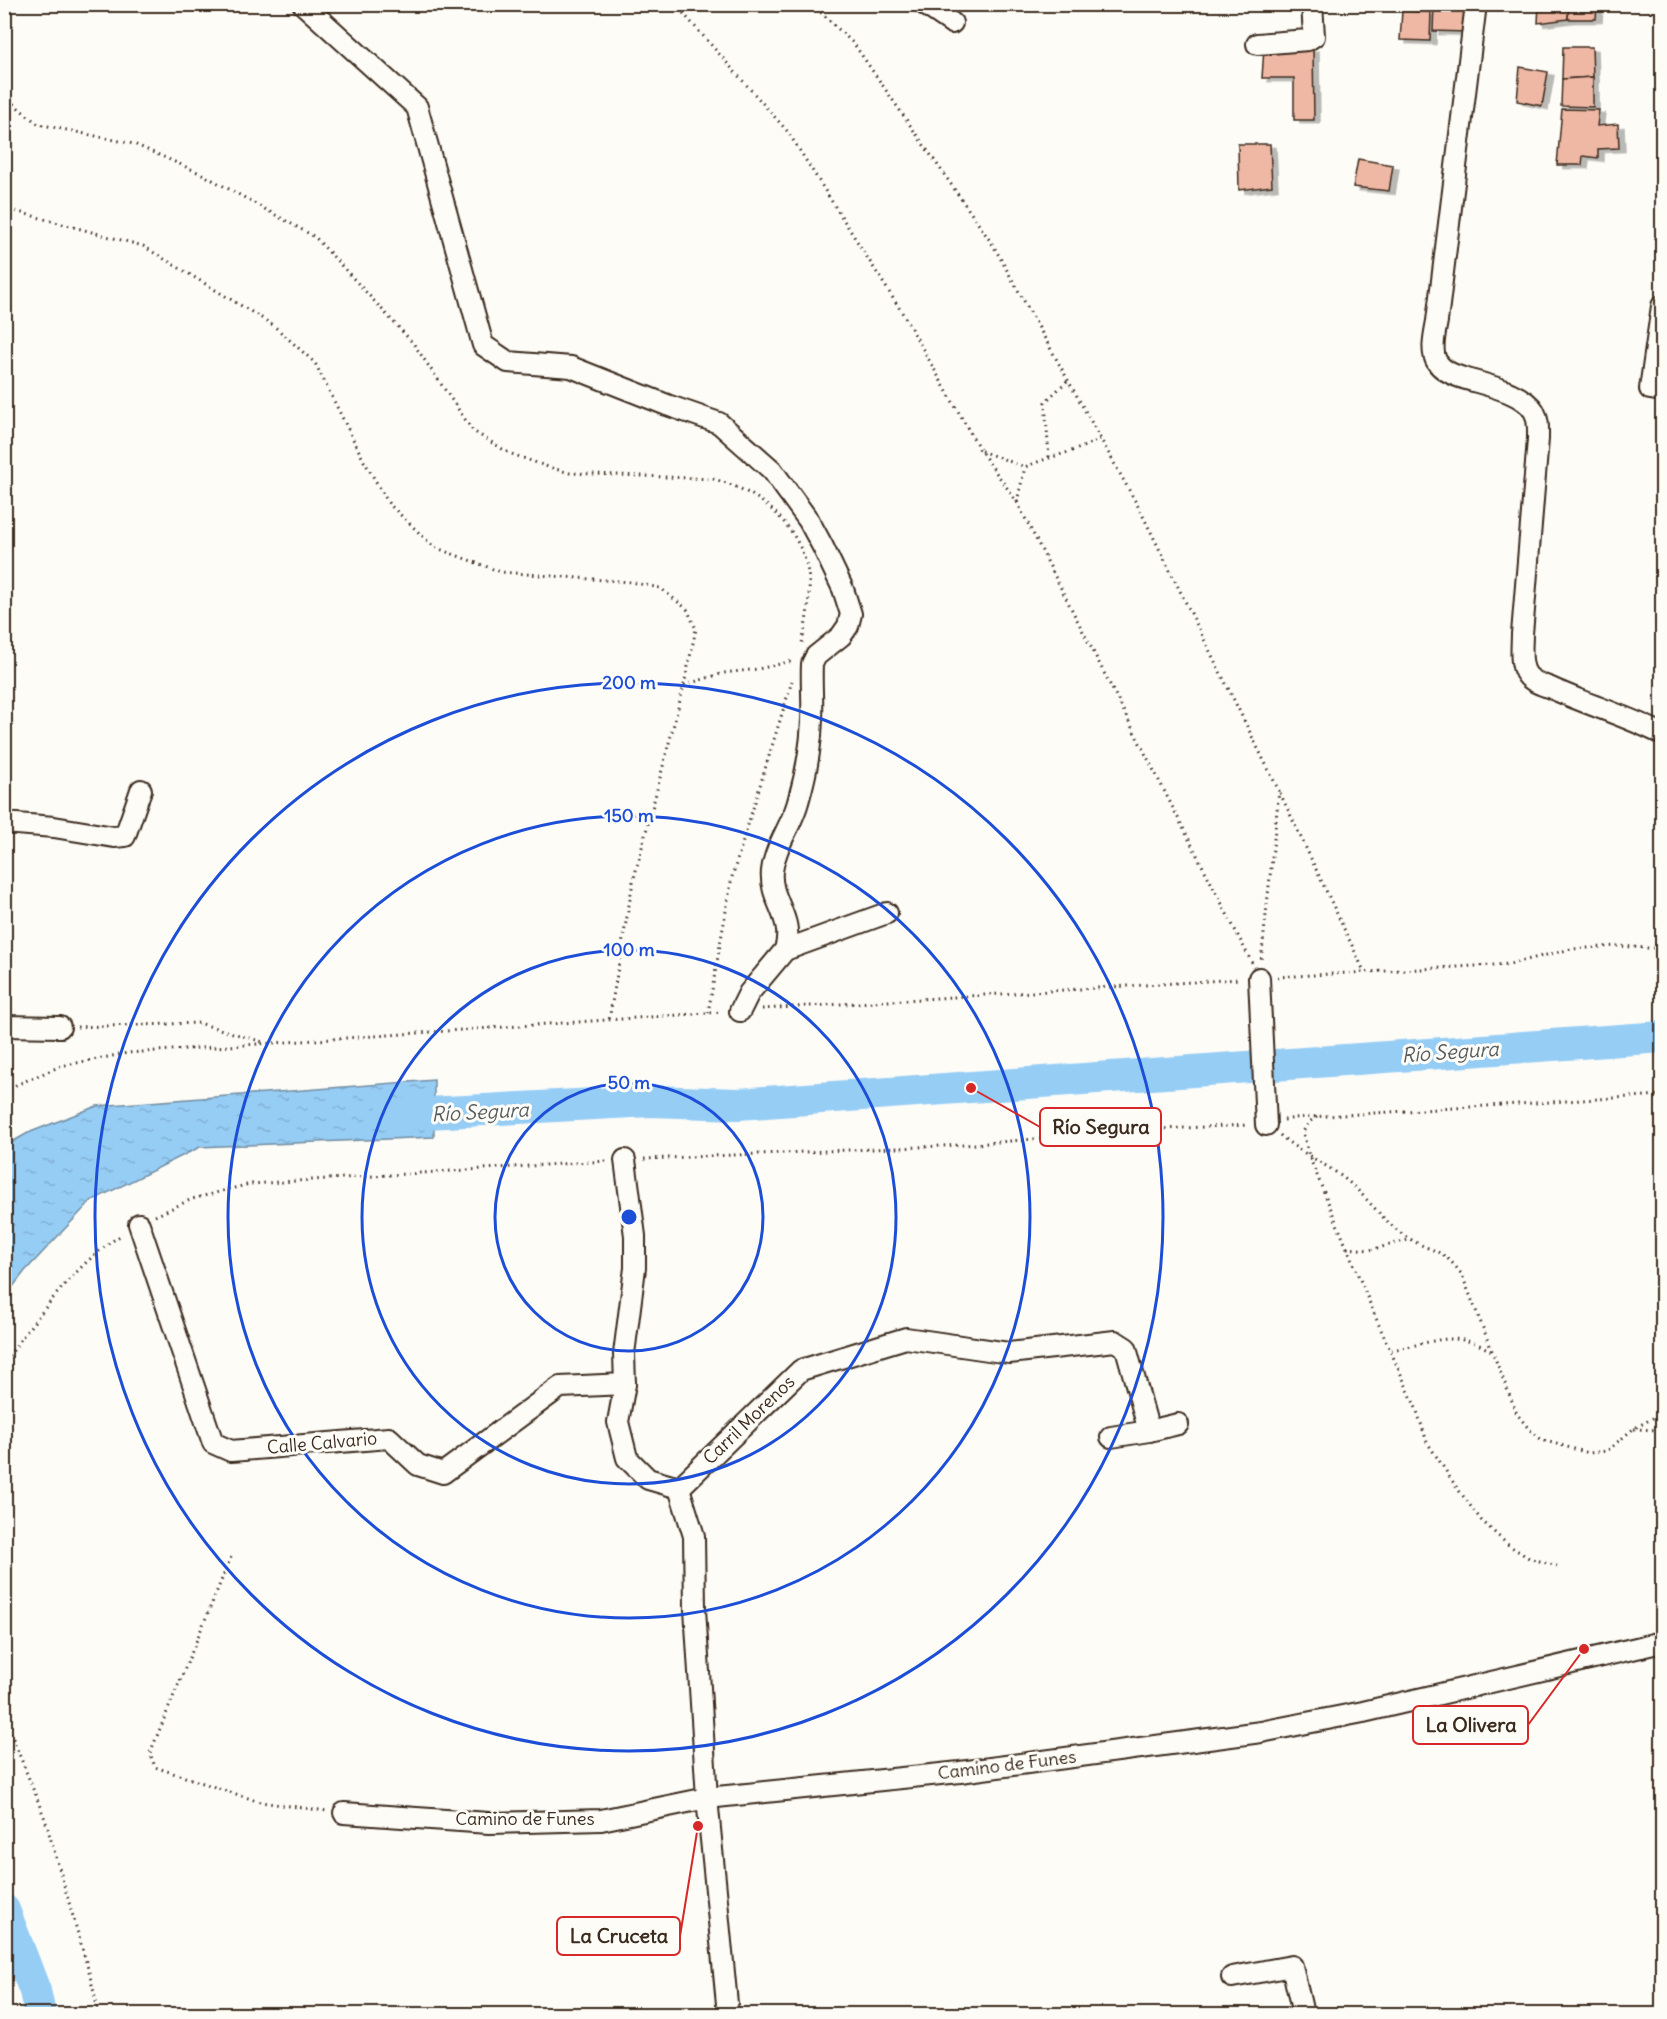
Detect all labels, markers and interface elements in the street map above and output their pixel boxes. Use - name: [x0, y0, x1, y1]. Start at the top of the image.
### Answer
- text: 200 m: [602, 671, 656, 694]
- text: 150 m: [604, 804, 654, 827]
- text: 100 m: [604, 938, 655, 961]
- water label: Río Segura: [1401, 1036, 1501, 1067]
- text: 50 m: [608, 1071, 650, 1094]
- water label: Río Segura: [431, 1096, 531, 1127]
- callout: Río Segura: [1040, 1108, 1161, 1146]
- text: Río Segura: [1052, 1114, 1150, 1139]
- centre of rings: [619, 1207, 639, 1227]
- street label: Carril Morenos: [698, 1370, 799, 1469]
- street label: Calle Calvario: [266, 1426, 378, 1459]
- callout: La Olivera: [1413, 1706, 1528, 1744]
- text: La Olivera: [1425, 1712, 1517, 1737]
- street label: Camino de Funes: [936, 1745, 1078, 1784]
- street label: Camino de Funes: [455, 1807, 595, 1830]
- callout: La Cruceta: [557, 1917, 680, 1955]
- text: La Cruceta: [570, 1923, 669, 1948]

